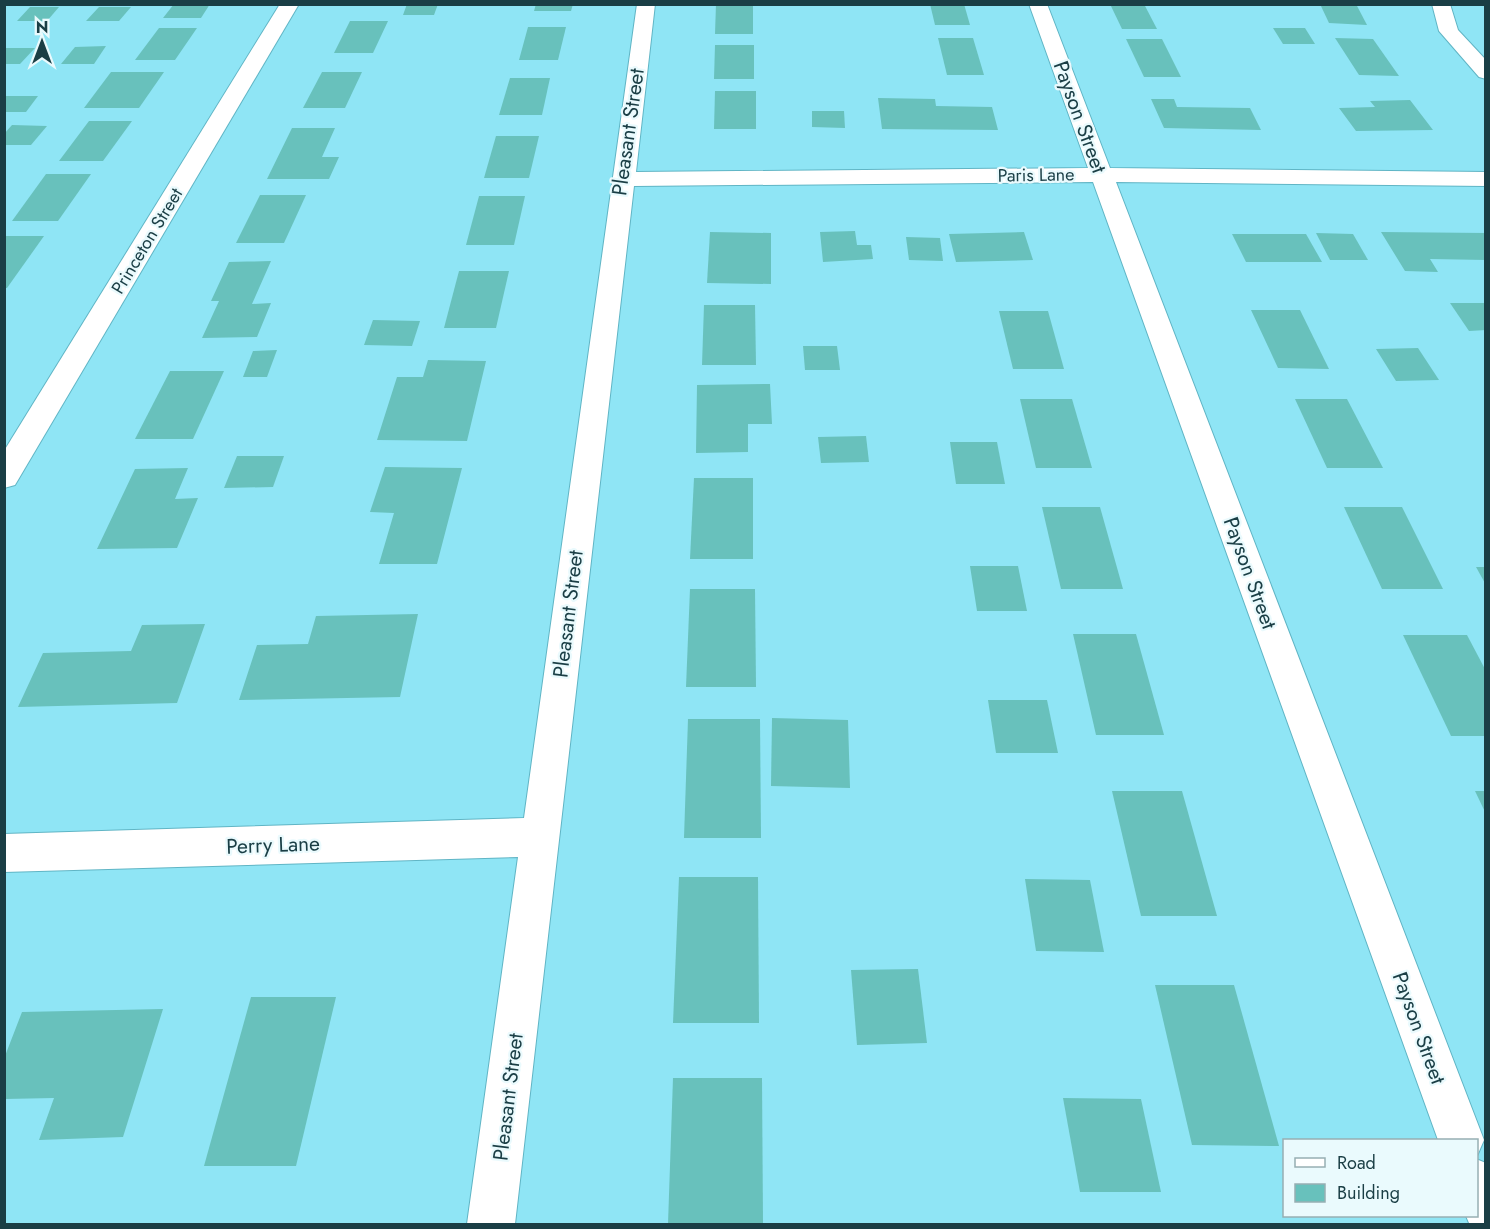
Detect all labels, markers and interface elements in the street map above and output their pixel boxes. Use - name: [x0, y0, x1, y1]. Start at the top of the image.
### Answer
- north arrow: [12, 12, 72, 72]
- text: N: [36, 16, 48, 39]
- street label: Payson Street: [1046, 57, 1114, 177]
- street label: Pleasant Street: [604, 66, 652, 198]
- street label: Paris Lane: [997, 161, 1075, 189]
- street label: Princeton Street: [105, 182, 189, 299]
- street label: Payson Street: [1216, 513, 1284, 633]
- street label: Pleasant Street: [545, 549, 591, 679]
- street label: Perry Lane: [226, 828, 321, 862]
- street label: Payson Street: [1385, 968, 1453, 1088]
- street label: Pleasant Street: [485, 1032, 531, 1162]
- legend: [1283, 1139, 1478, 1217]
- text: Road: [1337, 1150, 1376, 1176]
- text: Building: [1337, 1180, 1400, 1206]

